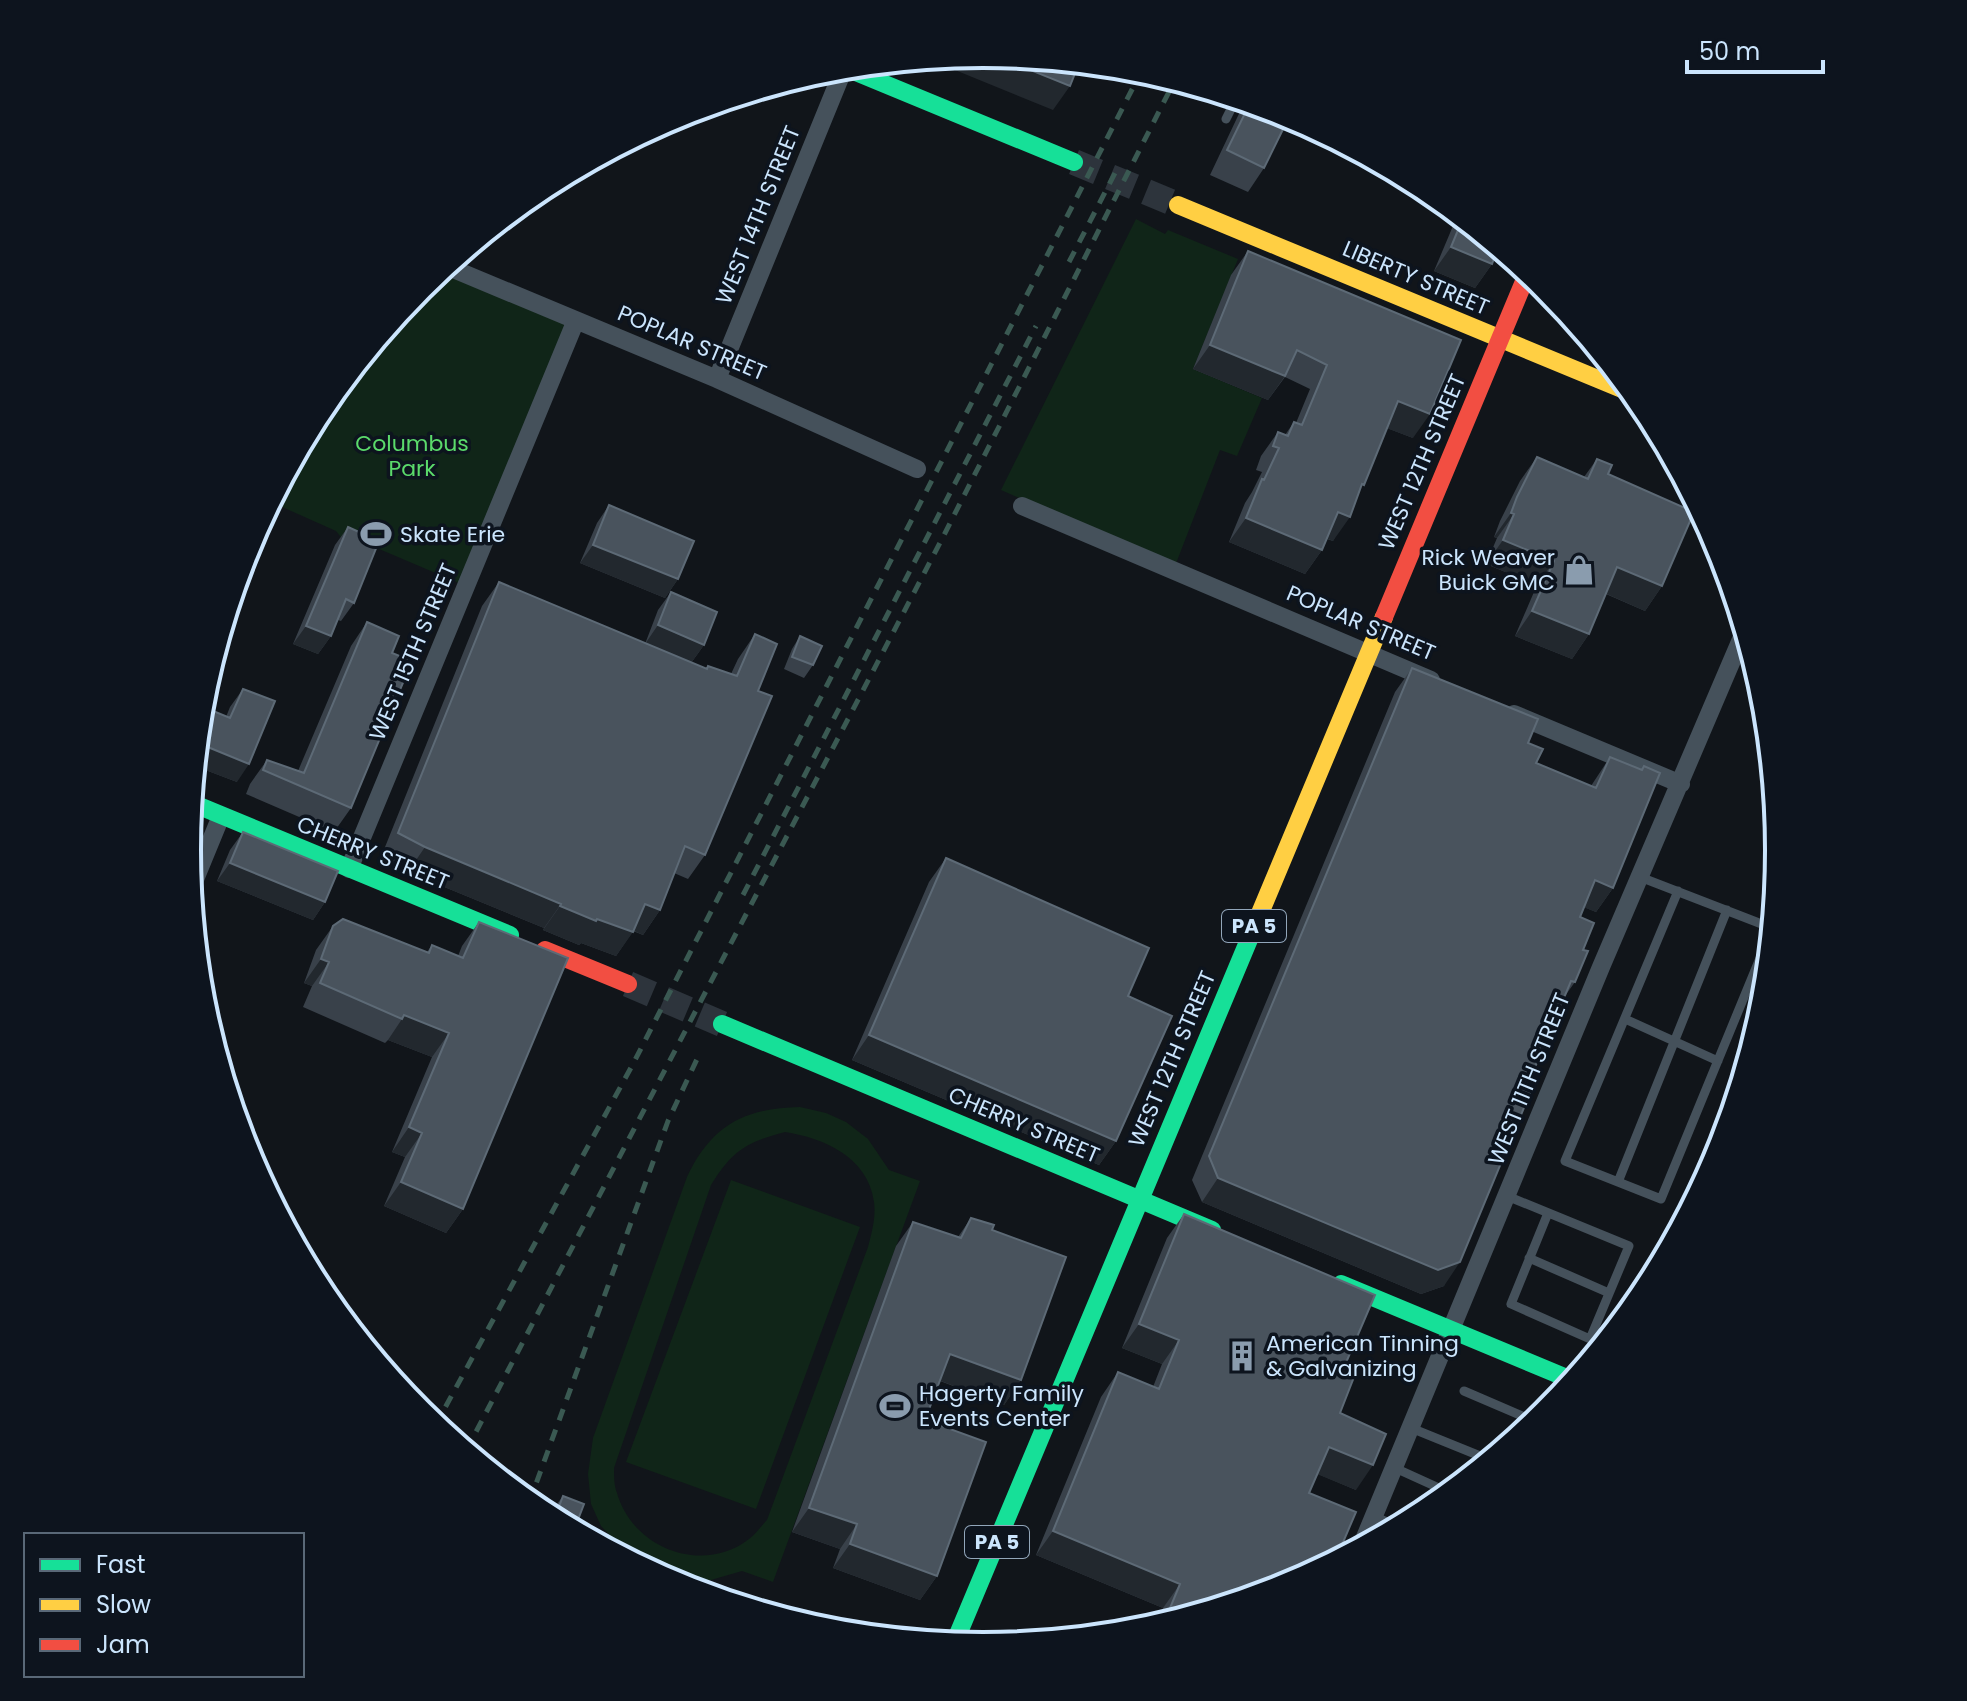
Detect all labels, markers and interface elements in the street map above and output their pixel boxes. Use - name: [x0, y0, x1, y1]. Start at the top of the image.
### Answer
- scale bar: [1687, 24, 1823, 74]
- text: 50 m: [1699, 35, 1760, 68]
- street label: WEST 14TH STREET: [708, 121, 808, 309]
- street label: LIBERTY STREET: [1338, 233, 1494, 323]
- street label: POPLAR STREET: [613, 298, 771, 388]
- street label: WEST 12TH STREET: [1371, 369, 1473, 555]
- park label: Columbus Park: [355, 428, 469, 484]
- sports icon: Skate Erie: [359, 517, 393, 551]
- place label: Skate Erie: [400, 519, 505, 550]
- place label: Rick Weaver Buick GMC: [1421, 542, 1555, 598]
- shop icon: Rick Weaver Buick GMC: [1562, 553, 1596, 587]
- street label: WEST 15TH STREET: [362, 558, 464, 745]
- street label: POPLAR STREET: [1282, 578, 1440, 668]
- street label: CHERRY STREET: [292, 808, 454, 898]
- road number: PA 5: [1222, 910, 1286, 942]
- street label: WEST 12TH STREET: [1121, 966, 1223, 1152]
- street label: WEST 11TH STREET: [1480, 988, 1578, 1170]
- street label: CHERRY STREET: [944, 1079, 1105, 1171]
- place label: American Tinning & Galvanizing: [1266, 1328, 1459, 1384]
- building icon: American Tinning & Galvanizing: [1225, 1339, 1259, 1373]
- place label: Hagerty Family Events Center: [919, 1378, 1085, 1434]
- sports icon: Hagerty Family Events Center: [878, 1389, 912, 1423]
- road number: PA 5: [965, 1526, 1029, 1558]
- legend: [24, 1533, 304, 1677]
- text: Fast: [96, 1548, 146, 1581]
- text: Slow: [96, 1588, 151, 1621]
- text: Jam: [96, 1628, 150, 1661]

